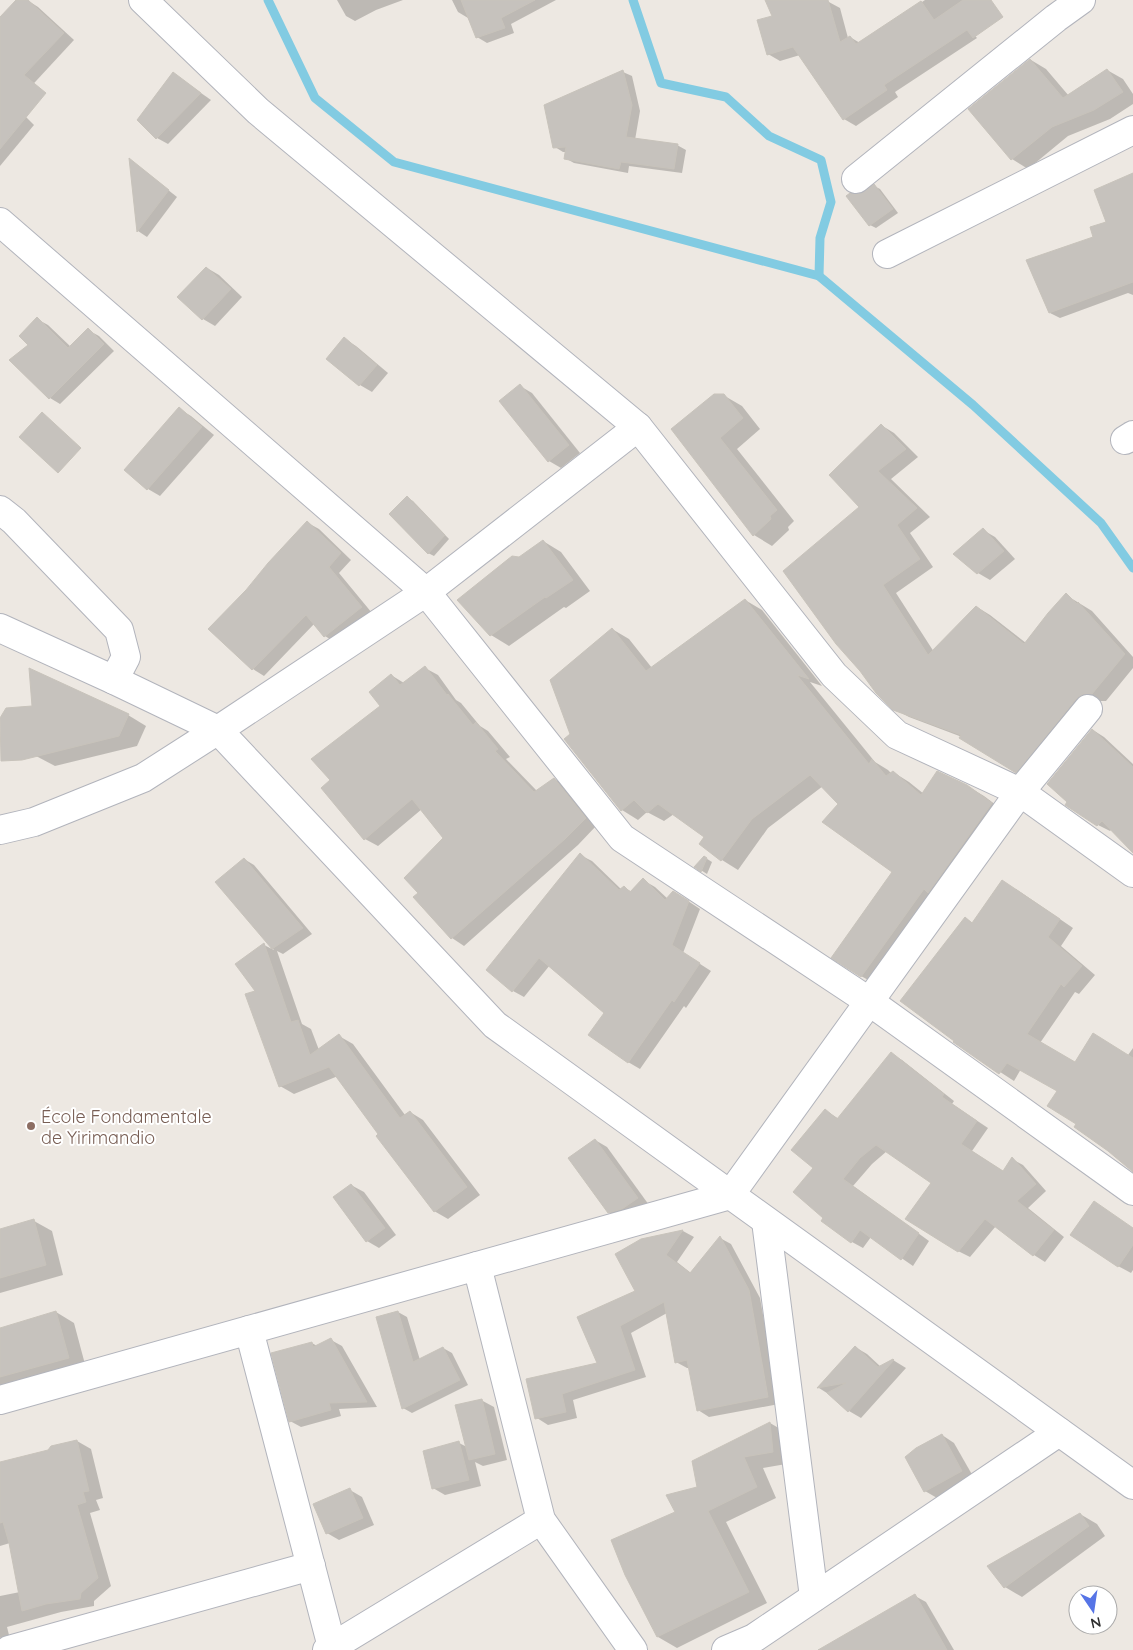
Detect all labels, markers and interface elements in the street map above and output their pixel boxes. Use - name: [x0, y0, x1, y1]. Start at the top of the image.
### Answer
- place label: École Fondamentale de Yirimandio: [41, 1105, 212, 1149]
- marker: École Fondamentale de Yirimandio: [25, 1120, 37, 1132]
- north arrow: [1068, 1585, 1118, 1635]
- text: N: [1089, 1613, 1103, 1633]

